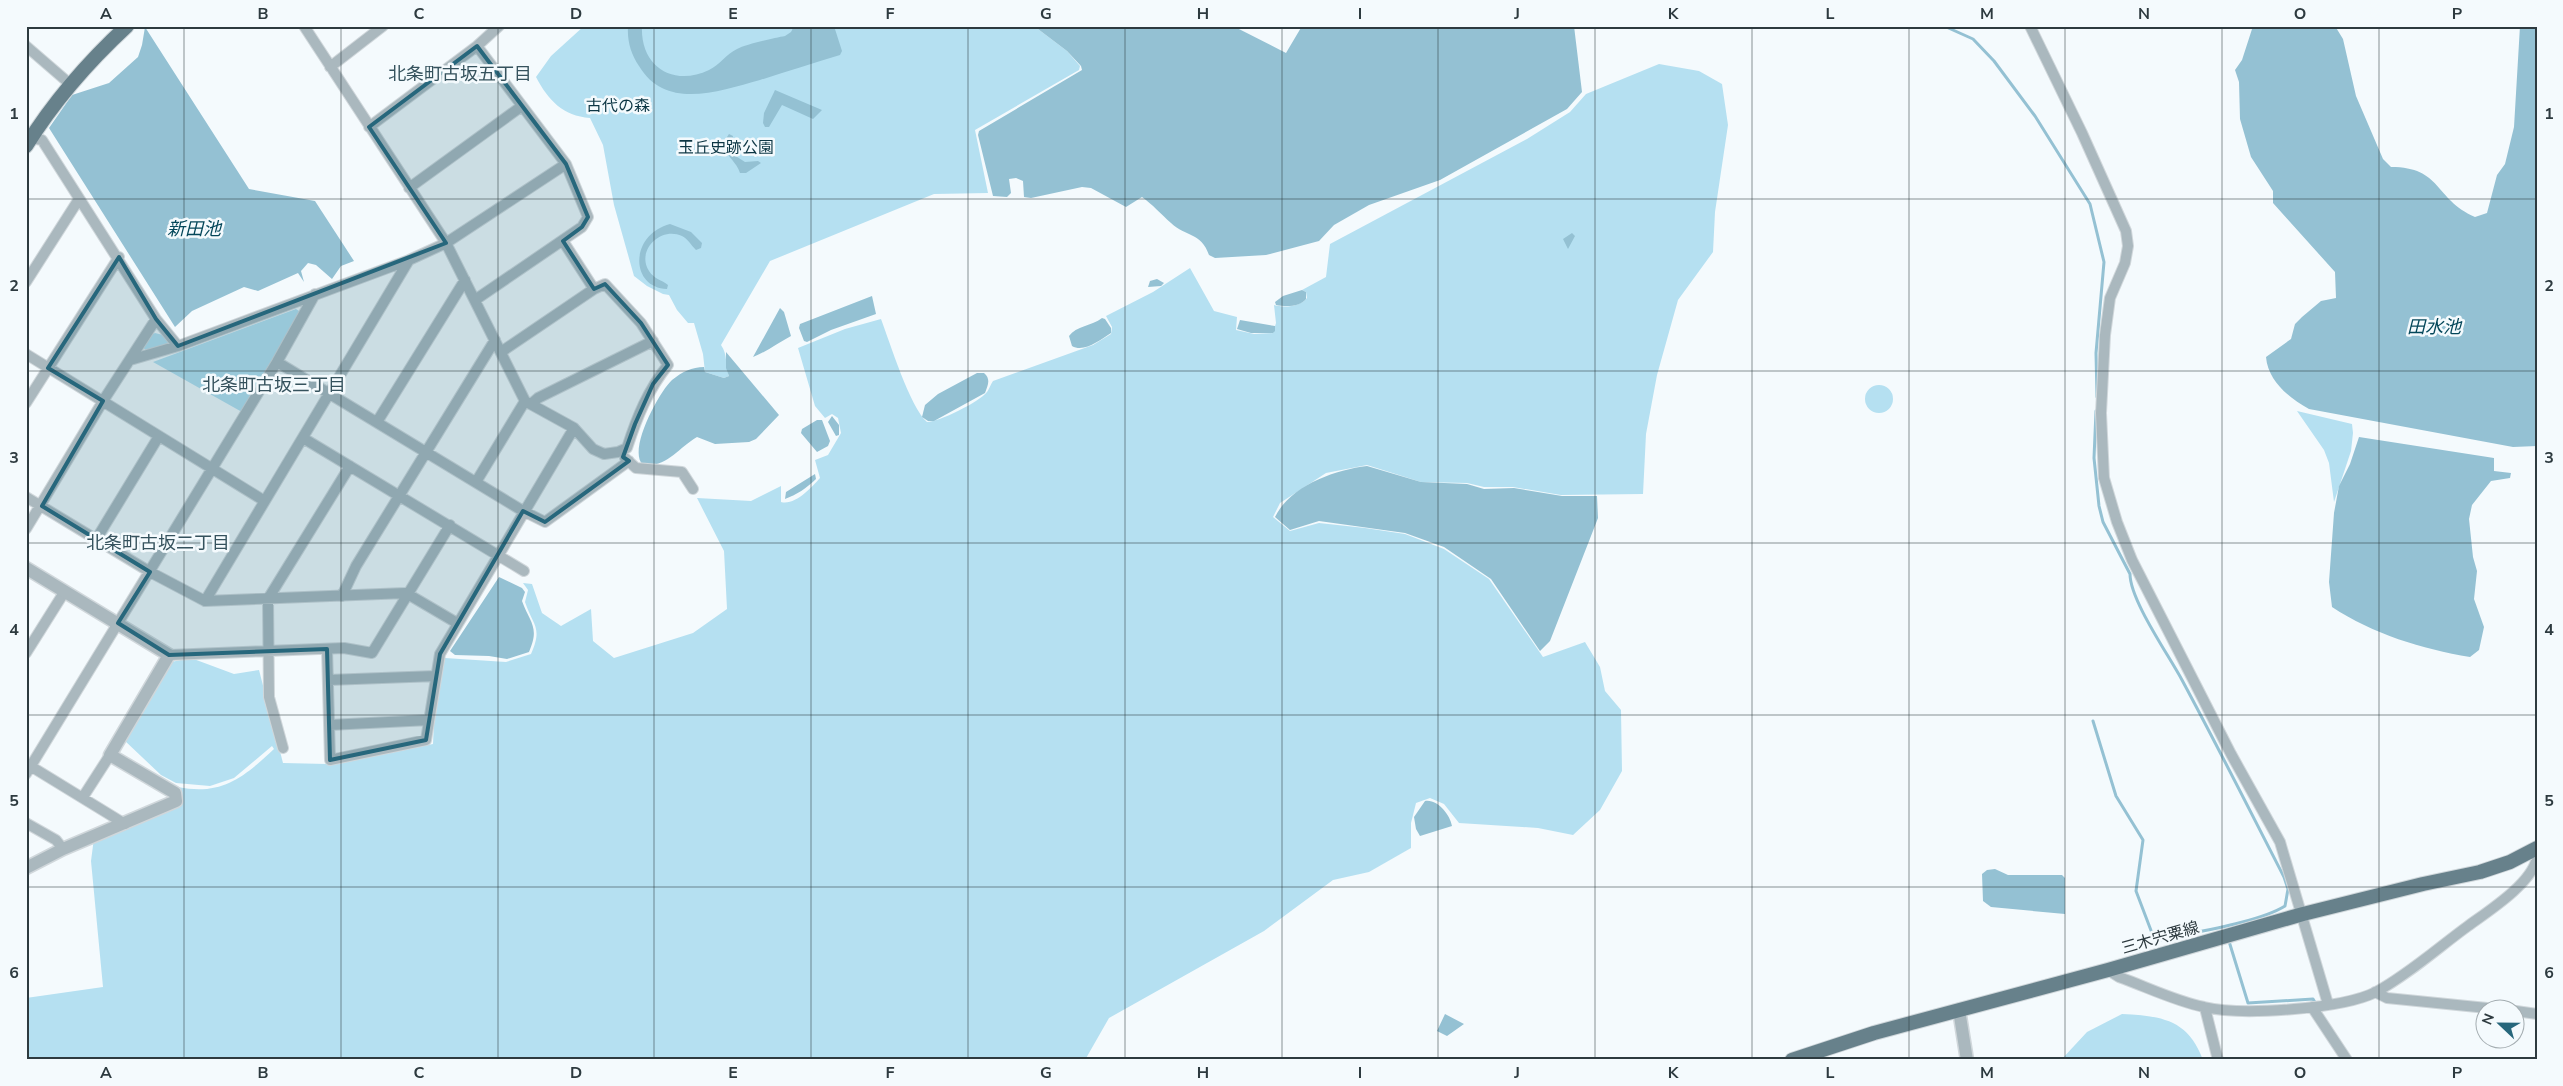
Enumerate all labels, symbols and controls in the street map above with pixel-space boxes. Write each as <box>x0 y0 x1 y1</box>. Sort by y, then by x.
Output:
text: A <box>100 3 112 25</box>
text: B <box>257 3 269 25</box>
text: C <box>414 3 425 25</box>
text: D <box>570 3 582 25</box>
text: E <box>728 3 738 25</box>
text: F <box>886 3 895 25</box>
text: G <box>1040 3 1052 25</box>
text: H <box>1197 3 1209 25</box>
text: I <box>1358 3 1362 25</box>
text: J <box>1513 3 1520 25</box>
text: K <box>1668 3 1680 25</box>
text: L <box>1826 3 1835 25</box>
text: M <box>1980 3 1994 25</box>
text: N <box>2138 3 2150 25</box>
text: O <box>2294 3 2306 25</box>
text: P <box>2452 3 2462 25</box>
district label: 北条町古坂五丁目 <box>388 62 532 86</box>
park label: 古代の森 <box>586 95 650 117</box>
text: 1 <box>9 103 19 125</box>
text: 1 <box>2544 103 2554 125</box>
park label: 玉丘史跡公園 <box>678 137 774 159</box>
water label: 新田池 <box>167 217 223 241</box>
text: 2 <box>9 275 19 297</box>
text: 2 <box>2544 275 2554 297</box>
water label: 田水池 <box>2407 315 2463 339</box>
district label: 北条町古坂三丁目 <box>202 373 346 397</box>
text: 3 <box>9 447 19 469</box>
text: 3 <box>2544 447 2554 469</box>
district label: 北条町古坂二丁目 <box>86 531 230 555</box>
text: 4 <box>9 619 19 641</box>
text: 4 <box>2544 619 2554 641</box>
text: 5 <box>9 790 19 812</box>
text: 5 <box>2544 790 2554 812</box>
street label: 三木宍粟線 <box>2119 916 2202 960</box>
text: 6 <box>9 962 19 984</box>
text: 6 <box>2544 962 2554 984</box>
north arrow <box>2476 998 2526 1048</box>
text: N <box>2478 1011 2499 1028</box>
text: A <box>100 1062 112 1084</box>
text: B <box>257 1062 269 1084</box>
text: C <box>414 1062 425 1084</box>
text: D <box>570 1062 582 1084</box>
text: E <box>728 1062 738 1084</box>
text: F <box>886 1062 895 1084</box>
text: G <box>1040 1062 1052 1084</box>
text: H <box>1197 1062 1209 1084</box>
text: I <box>1358 1062 1362 1084</box>
text: J <box>1513 1062 1520 1084</box>
text: K <box>1668 1062 1680 1084</box>
text: L <box>1826 1062 1835 1084</box>
text: M <box>1980 1062 1994 1084</box>
text: N <box>2138 1062 2150 1084</box>
text: O <box>2294 1062 2306 1084</box>
text: P <box>2452 1062 2462 1084</box>

